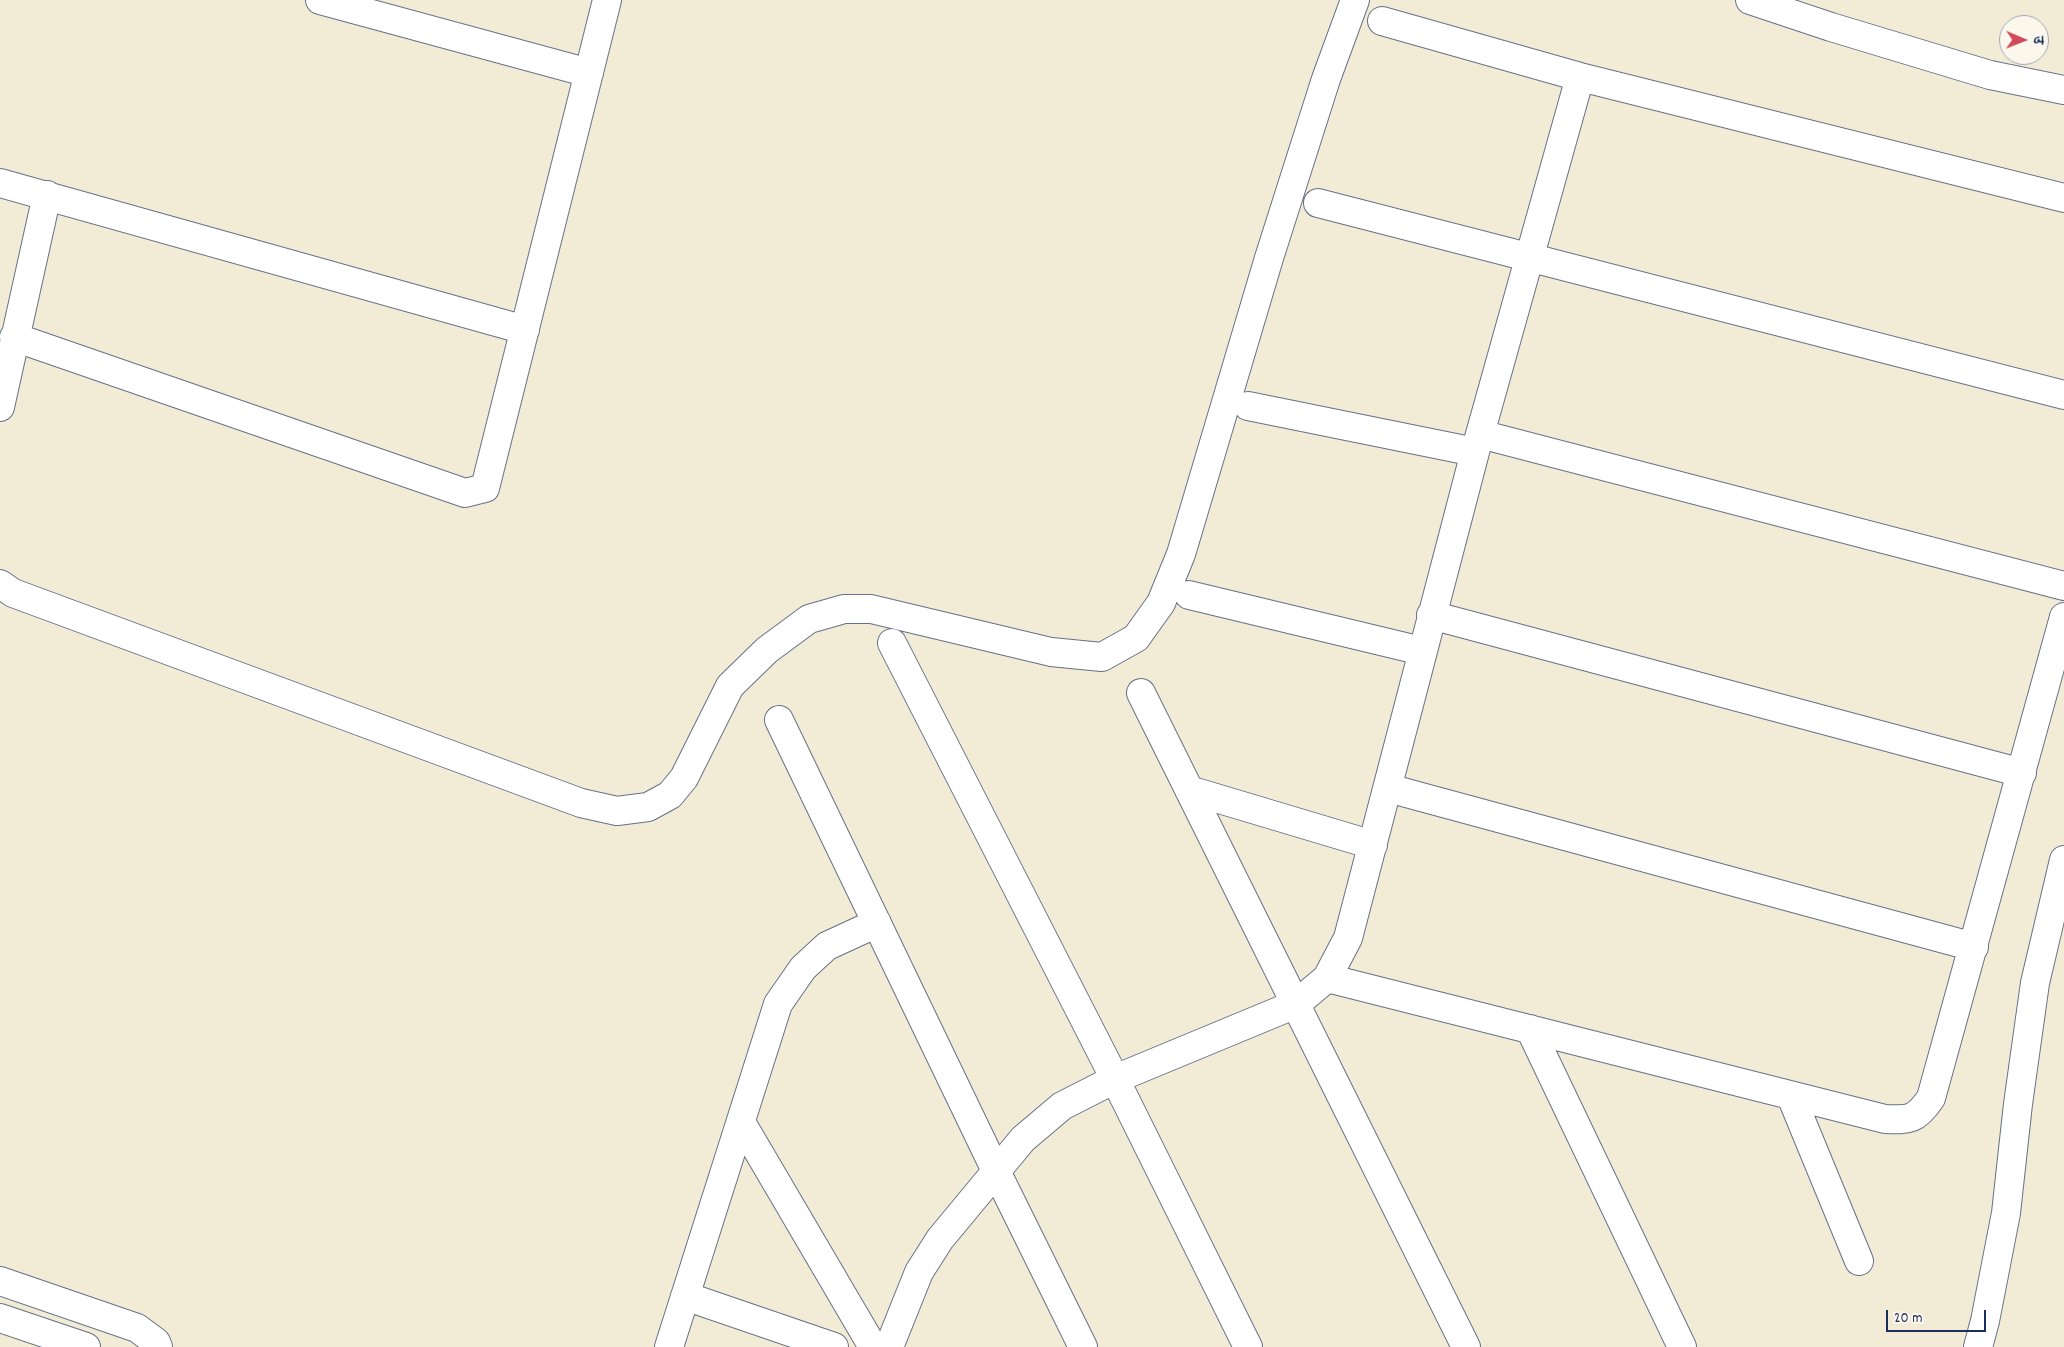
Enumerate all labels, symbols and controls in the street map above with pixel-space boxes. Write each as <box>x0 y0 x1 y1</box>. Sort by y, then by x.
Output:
north arrow <box>1999 15 2049 65</box>
text: उ <box>2028 36 2048 44</box>
scale bar <box>1889 1300 1989 1332</box>
text: 20 m <box>1894 1308 1922 1330</box>

